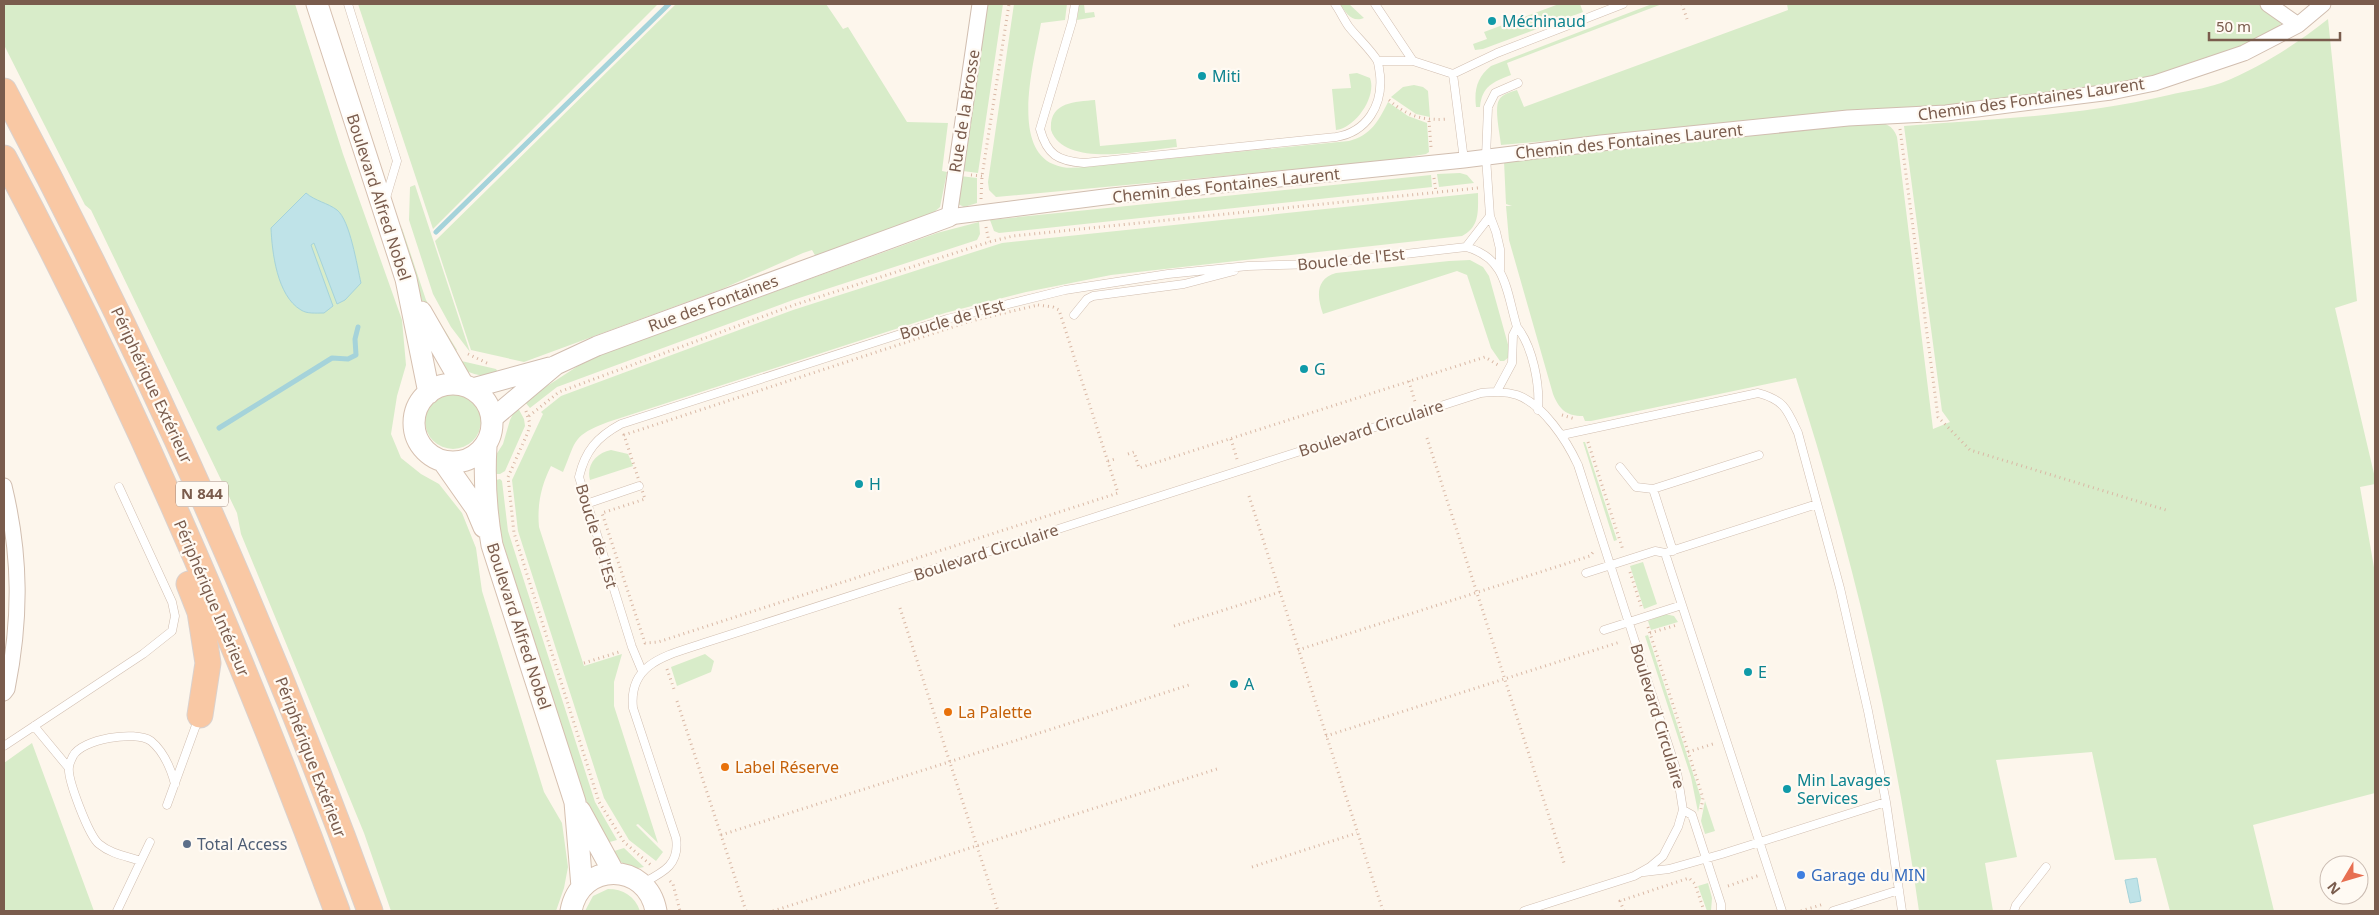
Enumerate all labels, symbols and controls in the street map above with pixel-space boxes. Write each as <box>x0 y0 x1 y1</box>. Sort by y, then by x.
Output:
place label: Méchinaud <box>1502 10 1586 32</box>
scale bar <box>2209 10 2340 42</box>
marker: Méchinaud <box>1486 15 1498 27</box>
text: 50 m <box>2216 16 2251 36</box>
street label: Rue de la Brosse <box>943 48 985 174</box>
place label: Miti <box>1212 65 1241 87</box>
marker: Miti <box>1196 70 1208 82</box>
street label: Chemin des Fontaines Laurent <box>1916 72 2146 126</box>
street label: Boulevard Alfred Nobel <box>342 111 416 283</box>
street label: Chemin des Fontaines Laurent <box>1514 118 1744 164</box>
street label: Chemin des Fontaines Laurent <box>1111 162 1341 208</box>
street label: Boucle de l'Est <box>1296 242 1406 276</box>
street label: Rue des Fontaines <box>645 269 781 337</box>
street label: Boucle de l'Est <box>897 293 1007 344</box>
street label: Périphérique Extérieur <box>106 303 198 467</box>
place label: G <box>1314 358 1326 380</box>
marker: G <box>1298 363 1310 375</box>
street label: Boulevard Circulaire <box>1296 394 1446 462</box>
place label: H <box>869 473 881 495</box>
marker: H <box>853 478 865 490</box>
street label: Boucle de l'Est <box>571 481 623 591</box>
road number: N 844 <box>176 482 228 506</box>
street label: Périphérique Intérieur <box>169 516 255 680</box>
street label: Boulevard Circulaire <box>911 518 1061 586</box>
street label: Boulevard Alfred Nobel <box>482 540 556 712</box>
street label: Boulevard Circulaire <box>1625 641 1691 791</box>
place label: E <box>1758 661 1767 683</box>
marker: E <box>1742 666 1754 678</box>
place label: A <box>1244 673 1255 695</box>
street label: Périphérique Extérieur <box>270 674 352 841</box>
marker: A <box>1228 678 1240 690</box>
place label: La Palette <box>958 701 1032 723</box>
marker: La Palette <box>942 706 954 718</box>
place label: Label Réserve <box>735 756 839 778</box>
marker: Label Réserve <box>719 761 731 773</box>
place label: Min Lavages Services <box>1797 769 1891 809</box>
marker: Min Lavages Services <box>1781 783 1793 795</box>
place label: Total Access <box>197 833 287 855</box>
marker: Total Access <box>181 838 193 850</box>
north arrow <box>2319 855 2369 905</box>
place label: Garage du MIN <box>1811 864 1926 886</box>
marker: Garage du MIN <box>1795 869 1807 881</box>
text: N <box>2322 878 2344 899</box>

